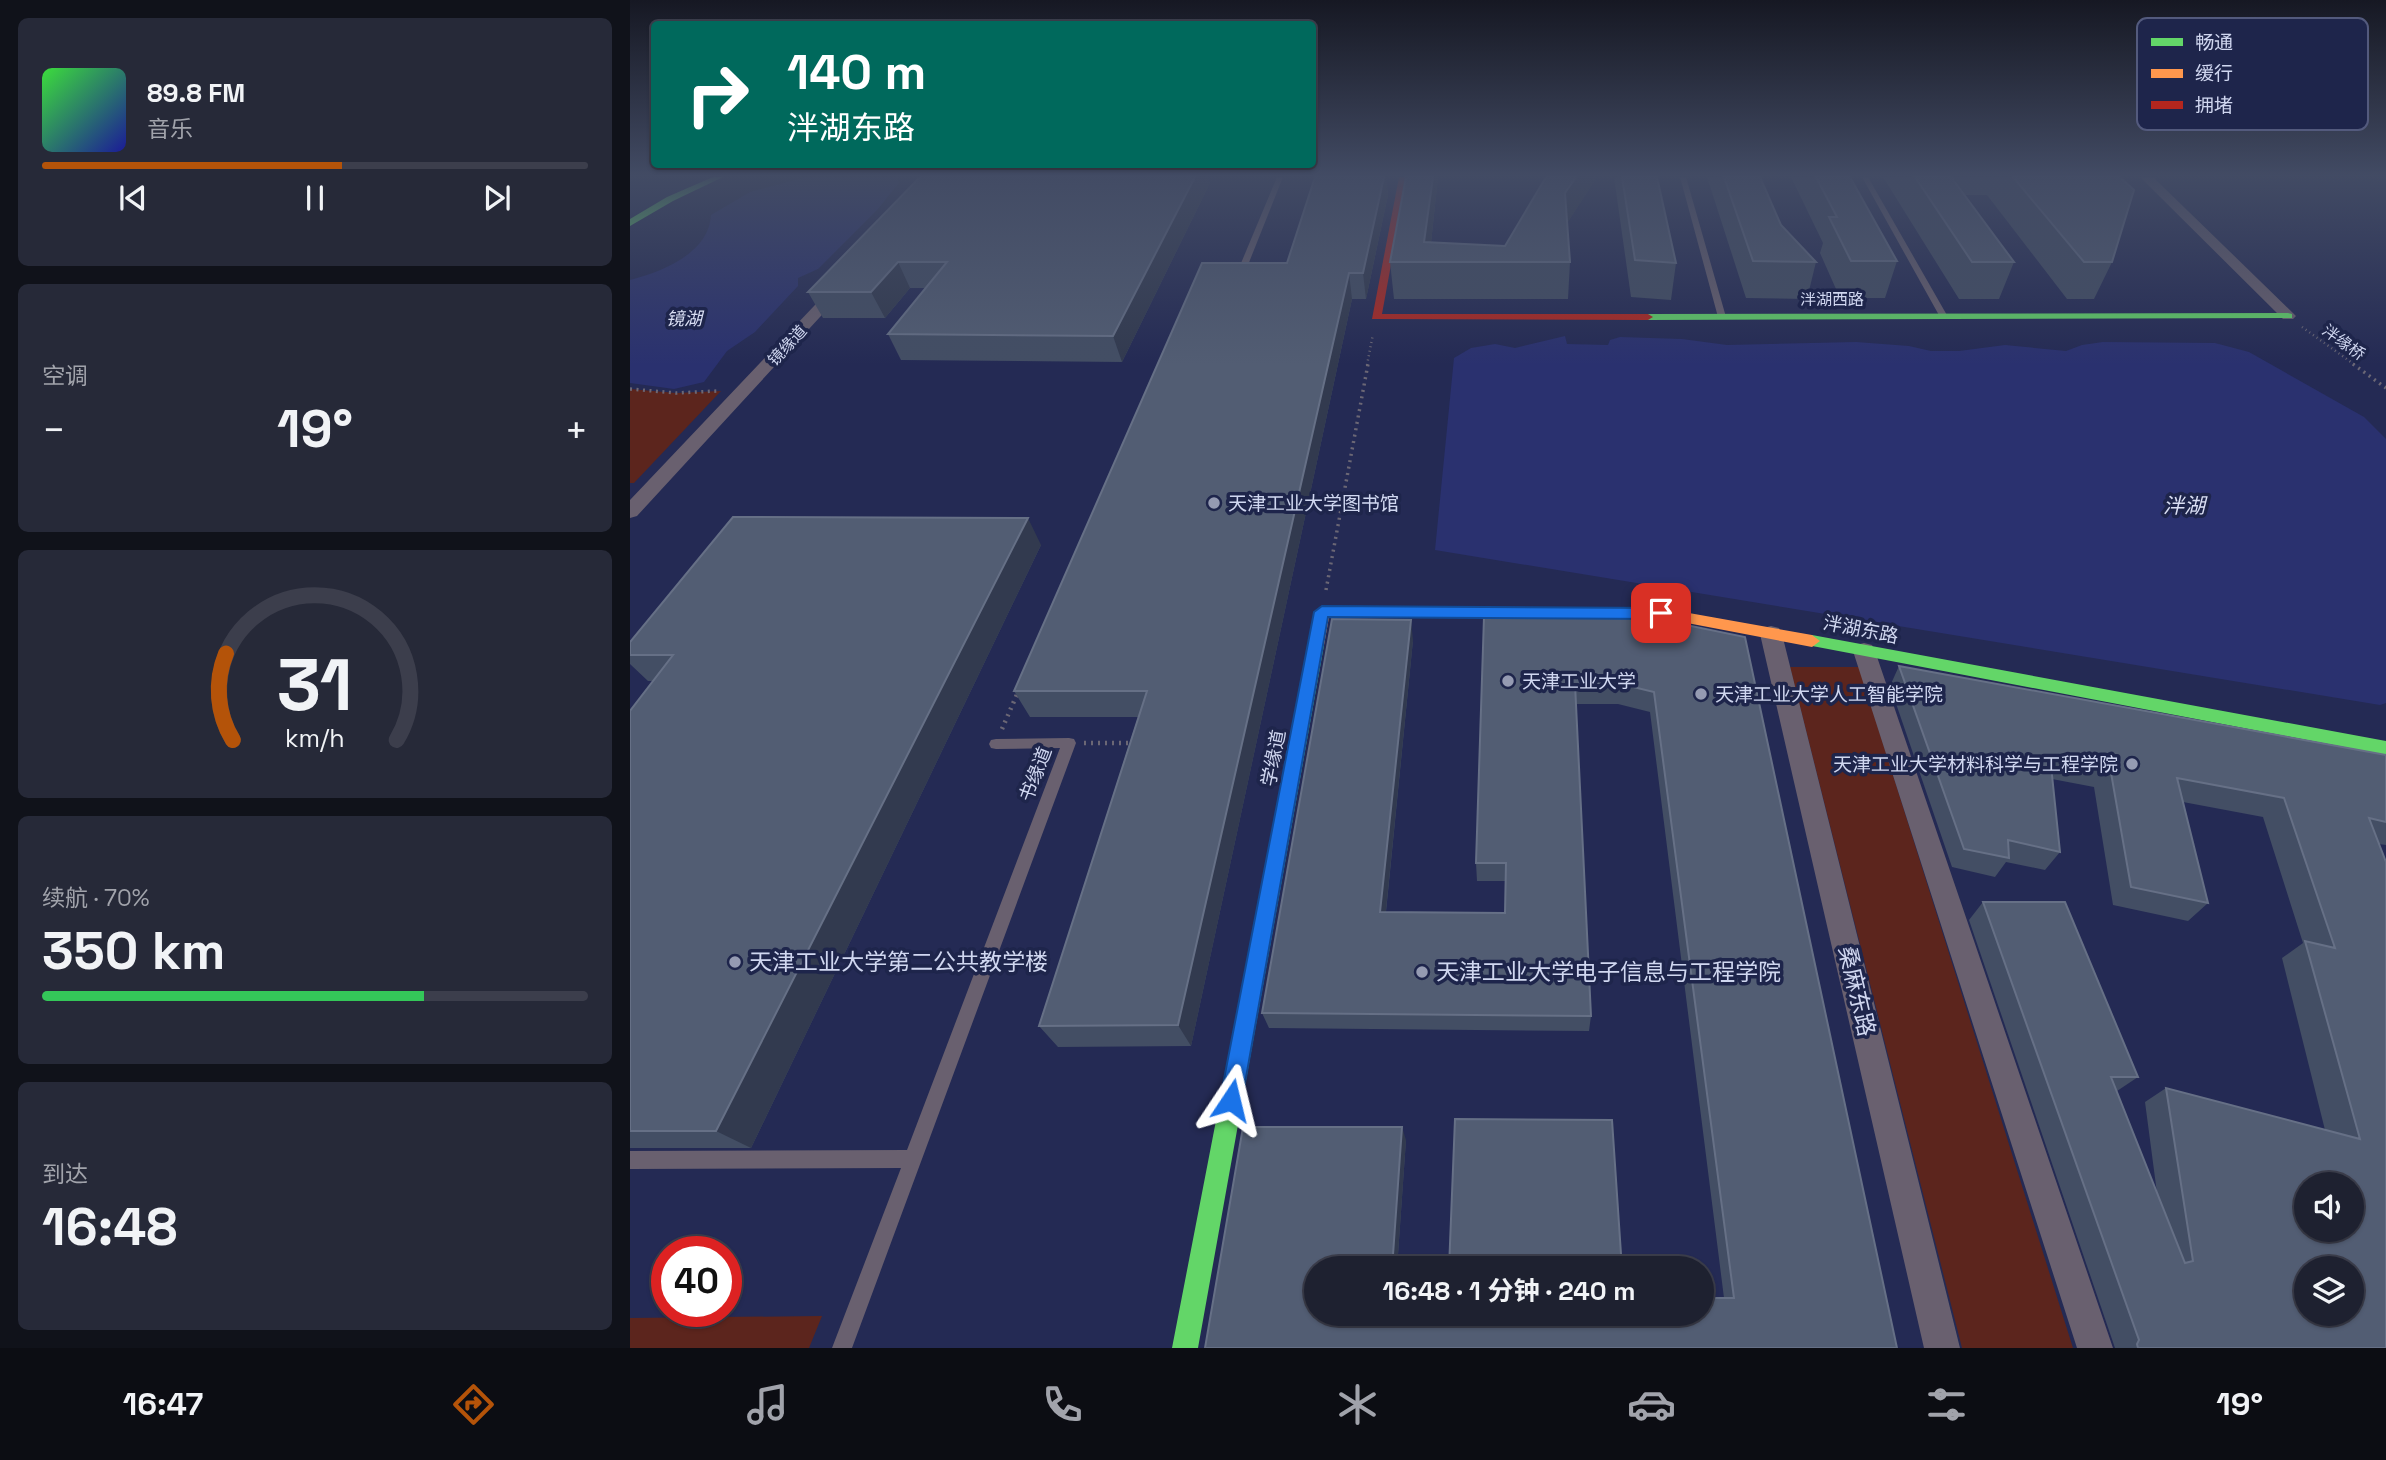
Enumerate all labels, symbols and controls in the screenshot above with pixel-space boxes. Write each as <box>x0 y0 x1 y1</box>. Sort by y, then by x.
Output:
legend <box>2137 18 2368 130</box>
text: 畅通 <box>2195 30 2233 55</box>
text: 140 m <box>787 41 926 103</box>
icon: right <box>672 49 763 140</box>
text: 缓行 <box>2195 61 2233 86</box>
text: 89.8 FM <box>147 76 245 110</box>
text: 拥堵 <box>2195 93 2233 118</box>
text: 泮湖东路 <box>787 108 915 148</box>
text: 音乐 <box>147 114 193 144</box>
icon: previous <box>114 179 152 217</box>
icon: pause <box>296 179 334 217</box>
icon: next <box>478 179 516 217</box>
street label: 泮湖西路 <box>1800 289 1864 310</box>
water label: 镜湖 <box>666 307 705 330</box>
street label: 泮缘桥 <box>2318 320 2369 365</box>
street label: 镜缘道 <box>763 321 811 370</box>
text: 空调 <box>42 361 88 391</box>
text: 19° <box>277 396 353 462</box>
text: − <box>42 406 66 454</box>
text: + <box>564 406 588 454</box>
place label: 天津工业大学图书馆 <box>1228 491 1399 516</box>
water label: 泮湖 <box>2163 492 2208 519</box>
marker: 天津工业大学图书馆 <box>1206 495 1222 511</box>
pin <box>1631 583 1691 643</box>
icon: arrive <box>1642 594 1680 632</box>
street label: 泮湖东路 <box>1821 610 1901 649</box>
text: 31 <box>277 638 353 731</box>
place label: 天津工业大学 <box>1522 669 1636 694</box>
marker: 天津工业大学 <box>1500 673 1516 689</box>
place label: 天津工业大学人工智能学院 <box>1715 682 1943 707</box>
marker: 天津工业大学人工智能学院 <box>1693 686 1709 702</box>
text: km/h <box>285 722 345 754</box>
street label: 学缘道 <box>1256 728 1291 788</box>
street label: 书缘道 <box>1014 743 1057 805</box>
place label: 天津工业大学材料科学与工程学院 <box>1833 752 2118 777</box>
marker: 天津工业大学材料科学与工程学院 <box>2124 756 2140 772</box>
text: 续航 · 70% <box>42 883 149 913</box>
text: 350 km <box>42 918 225 984</box>
street label: 桑麻东路 <box>1832 943 1882 1039</box>
place label: 天津工业大学第二公共教学楼 <box>749 947 1048 977</box>
marker: 天津工业大学第二公共教学楼 <box>727 954 743 970</box>
place label: 天津工业大学电子信息与工程学院 <box>1436 957 1781 987</box>
marker: 天津工业大学电子信息与工程学院 <box>1414 964 1430 980</box>
position arrow <box>1194 1063 1268 1137</box>
text: 到达 <box>42 1159 88 1189</box>
map controls <box>2294 1172 2364 1326</box>
button: sound <box>2294 1172 2364 1242</box>
text: 16:48 <box>42 1194 177 1260</box>
speed limit sign: 40 <box>651 1236 742 1327</box>
button: layers <box>2294 1256 2364 1326</box>
text: 16:48 · 1 分钟 · 240 m <box>1382 1274 1636 1308</box>
icon: directions <box>449 1380 498 1429</box>
icon: music <box>743 1380 792 1429</box>
icon: phone <box>1038 1380 1087 1429</box>
icon: climate <box>1333 1380 1382 1429</box>
icon: car <box>1627 1380 1676 1429</box>
icon: filters <box>1922 1380 1971 1429</box>
text: 16:47 <box>123 1384 203 1424</box>
text: 19° <box>2216 1384 2263 1424</box>

